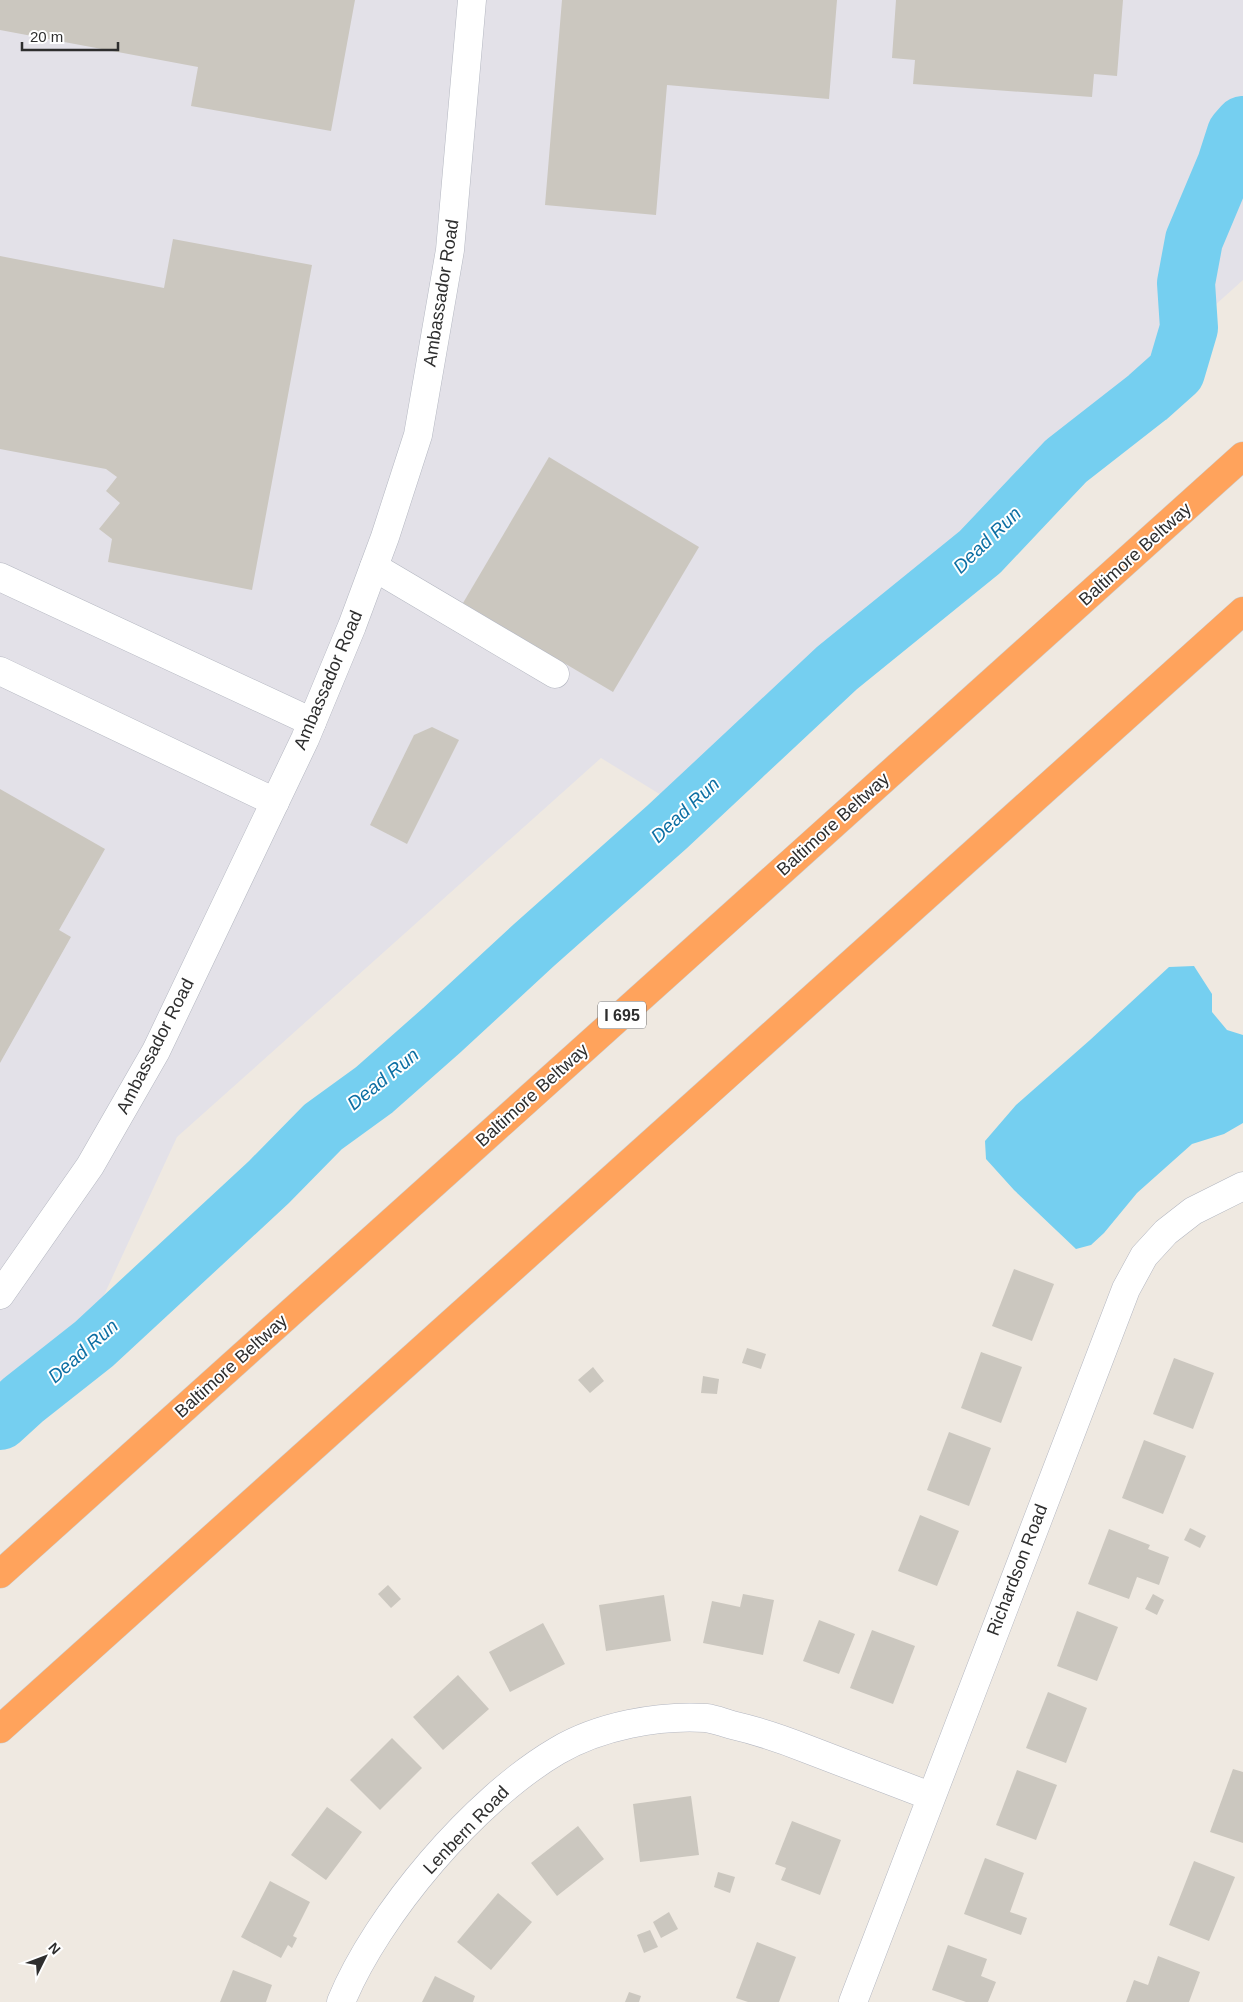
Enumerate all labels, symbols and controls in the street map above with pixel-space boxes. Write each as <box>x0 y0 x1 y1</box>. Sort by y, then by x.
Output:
scale bar <box>22 20 119 52</box>
text: 20 m <box>30 28 63 45</box>
street label: Ambassador Road <box>419 218 463 368</box>
street label: Baltimore Beltway <box>1075 498 1195 610</box>
water label: Dead Run <box>949 503 1025 577</box>
street label: Ambassador Road <box>290 607 366 753</box>
street label: Baltimore Beltway <box>773 768 893 880</box>
water label: Dead Run <box>647 773 723 847</box>
street label: Ambassador Road <box>112 975 198 1117</box>
road number: I 695 <box>598 1002 646 1028</box>
street label: Baltimore Beltway <box>472 1039 592 1151</box>
water label: Dead Run <box>343 1044 423 1114</box>
street label: Baltimore Beltway <box>171 1310 291 1422</box>
water label: Dead Run <box>44 1315 122 1387</box>
street label: Richardson Road <box>983 1501 1051 1639</box>
street label: Lenbern Road <box>419 1782 513 1878</box>
north arrow <box>20 1932 70 1982</box>
text: N <box>45 1939 64 1957</box>

